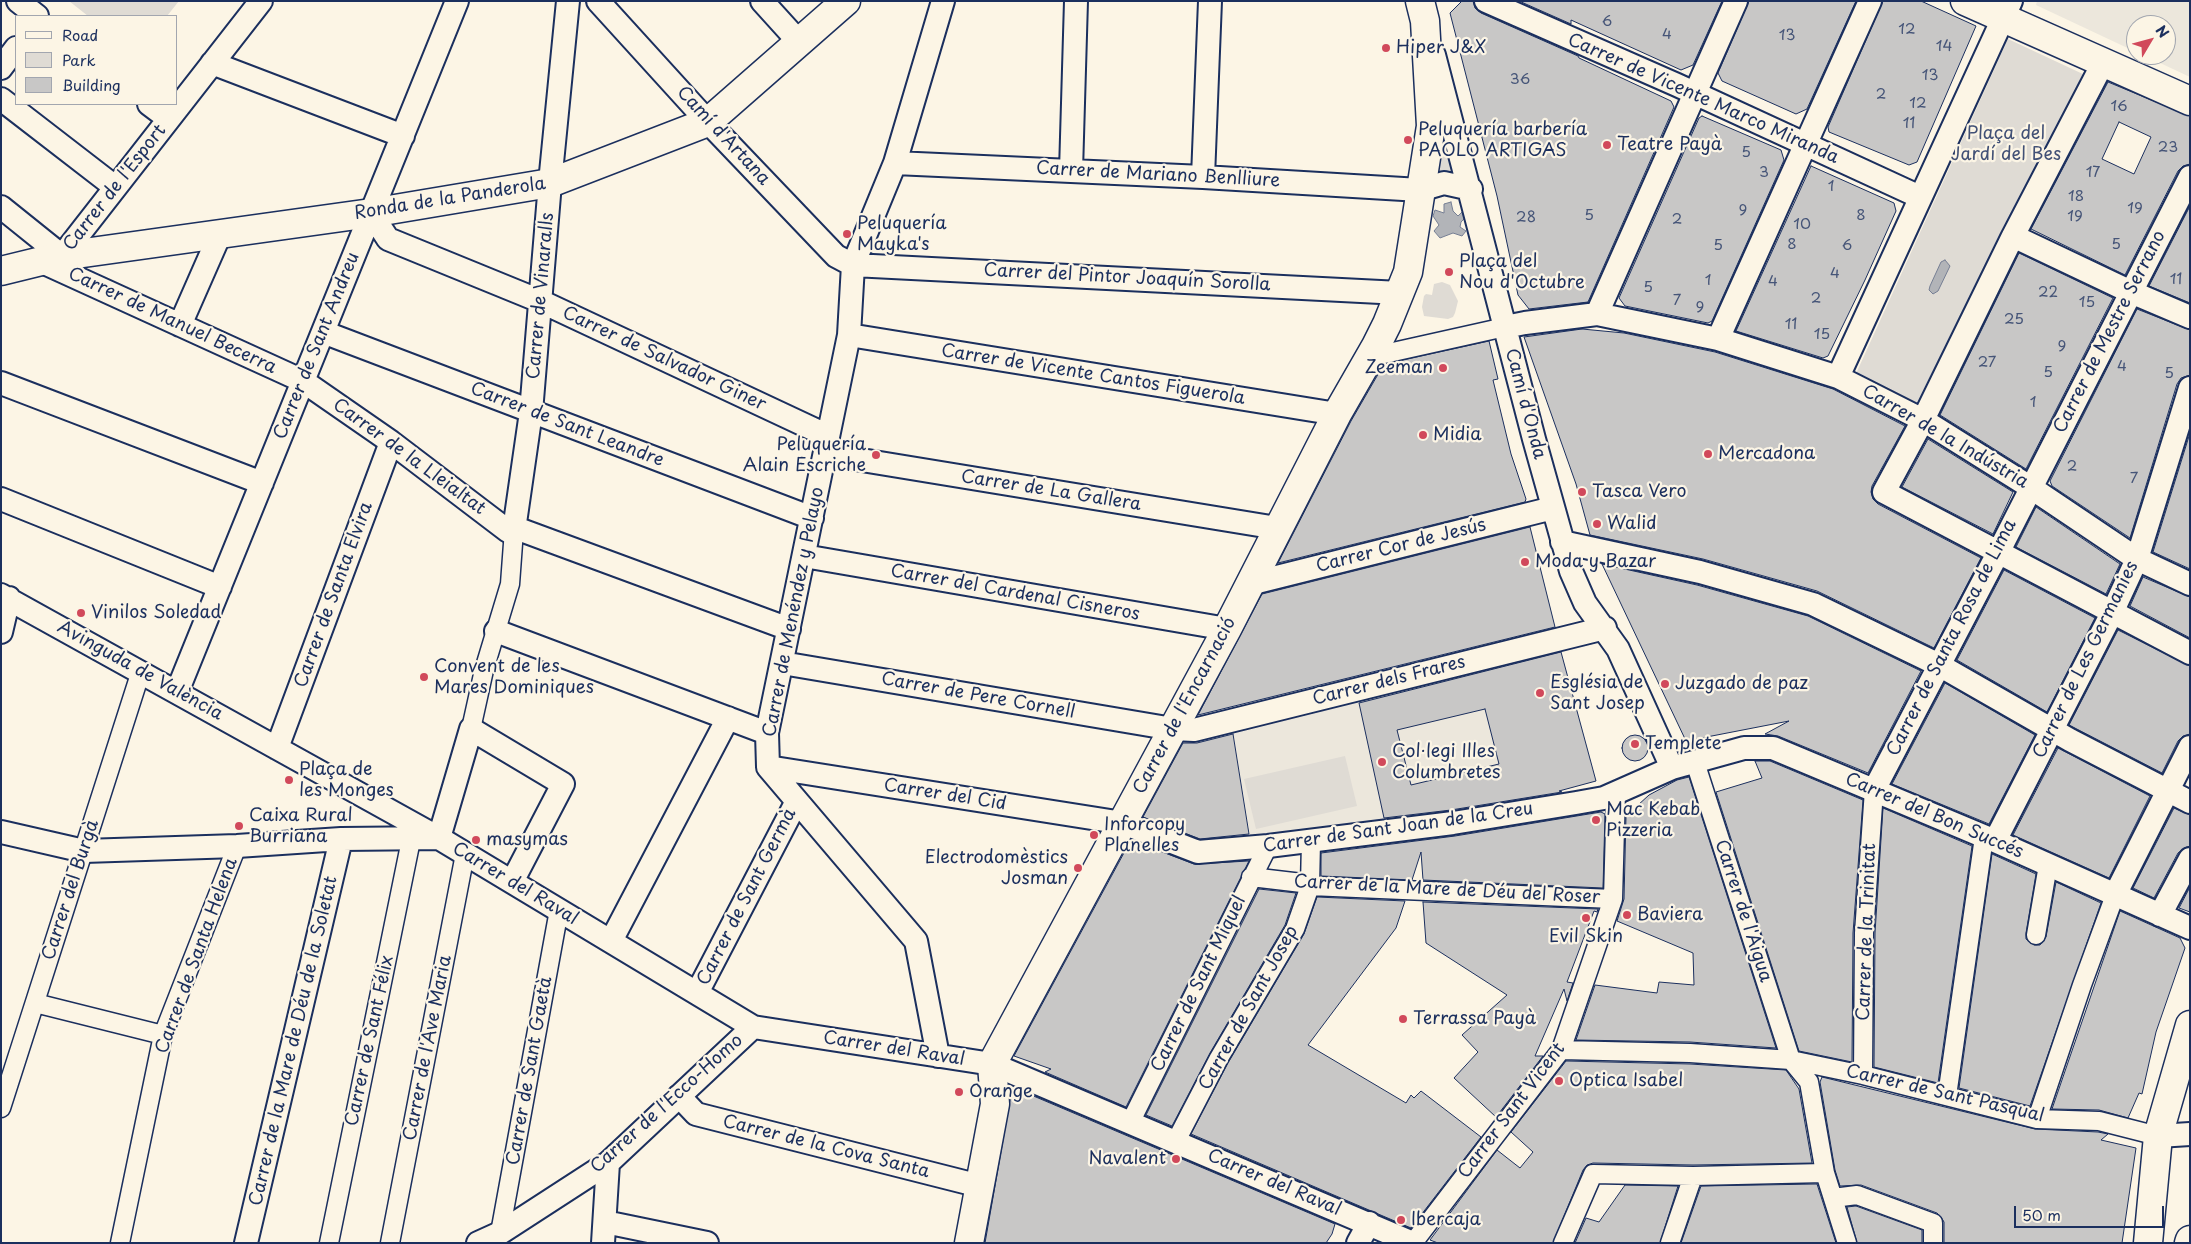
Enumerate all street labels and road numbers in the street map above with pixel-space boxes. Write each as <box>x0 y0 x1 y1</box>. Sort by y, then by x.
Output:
street label: Carrer de Vicente Marco Miranda <box>1564 29 1842 169</box>
street label: Camí d'Artana <box>672 82 774 190</box>
street label: Carrer de l'Esport <box>59 121 171 255</box>
street label: Carrer de Mariano Benlliure <box>1035 158 1281 192</box>
street label: Ronda de la Panderola <box>353 173 547 225</box>
street label: Carrer de Vinaralls <box>523 212 559 380</box>
street label: Carrer de Mestre Serrano <box>2049 227 2171 437</box>
street label: Carrer de Sant Andreu <box>270 249 364 443</box>
street label: Carrer del Pintor Joaquín Sorolla <box>983 260 1271 296</box>
street label: Carrer de Manuel Becerra <box>64 263 280 379</box>
street label: Carrer de Salvador Giner <box>559 302 769 416</box>
street label: Carrer de Vicente Cantos Figuerola <box>940 340 1246 410</box>
street label: Camí d'Onda <box>1500 346 1550 462</box>
street label: Carrer de Sant Leandre <box>467 378 667 472</box>
street label: Carrer de la Indústria <box>1858 381 2032 493</box>
street label: Carrer de la Lleialtat <box>328 394 490 520</box>
street label: Carrer de La Gallera <box>959 466 1143 516</box>
street label: Carrer de Menéndez y Pelayo <box>759 485 829 739</box>
street label: Carrer de Santa Elvira <box>290 499 378 691</box>
street label: Carrer Cor de Jesús <box>1314 514 1488 578</box>
street label: Carrer de Santa Rosa de Lima <box>1883 516 2021 760</box>
street label: Carrer de Les Germanies <box>2029 558 2143 762</box>
street label: Carrer del Cardenal Cisneros <box>889 560 1141 626</box>
street label: Carrer de l'Encarnació <box>1129 614 1241 798</box>
street label: Avinguda de València <box>53 616 227 726</box>
street label: Carrer dels Frares <box>1310 652 1468 710</box>
street label: Carrer de Pere Cornell <box>879 668 1077 724</box>
street label: Carrer del Bon Succés <box>1842 769 2026 863</box>
street label: Carrer del Cid <box>882 775 1008 815</box>
street label: Carrer de Sant Joan de la Creu <box>1262 798 1534 858</box>
street label: Carrer de Sant Germà <box>693 805 801 989</box>
street label: Carrer del Burgà <box>38 817 104 963</box>
street label: Carrer de l'Aigua <box>1710 837 1776 985</box>
street label: Carrer del Raval <box>448 838 582 930</box>
street label: Carrer de la Trinitat <box>1853 843 1881 1021</box>
street label: Carrer de Santa Helena <box>151 855 243 1057</box>
street label: Carrer de la Mare de Déu del Roser <box>1293 871 1601 909</box>
street label: Carrer de la Mare de Déu de la Soletat <box>245 874 343 1208</box>
street label: Carrer de Sant Miquel <box>1147 892 1251 1076</box>
street label: Carrer de Sant Josep <box>1195 922 1303 1094</box>
street label: Carrer de l'Ave Maria <box>399 953 457 1143</box>
street label: Carrer de Sant Félix <box>341 954 399 1128</box>
street label: Carrer de Sant Gaetà <box>503 975 557 1167</box>
street label: Carrer del Raval <box>822 1027 966 1071</box>
street label: Carrer de l'Ecco-Homo <box>586 1030 748 1178</box>
street label: Carrer Sant Vicent <box>1454 1039 1570 1183</box>
street label: Carrer de Sant Pasqual <box>1844 1061 2046 1127</box>
street label: Carrer de la Cova Santa <box>720 1111 932 1183</box>
street label: Carrer del Raval <box>1204 1145 1344 1221</box>

